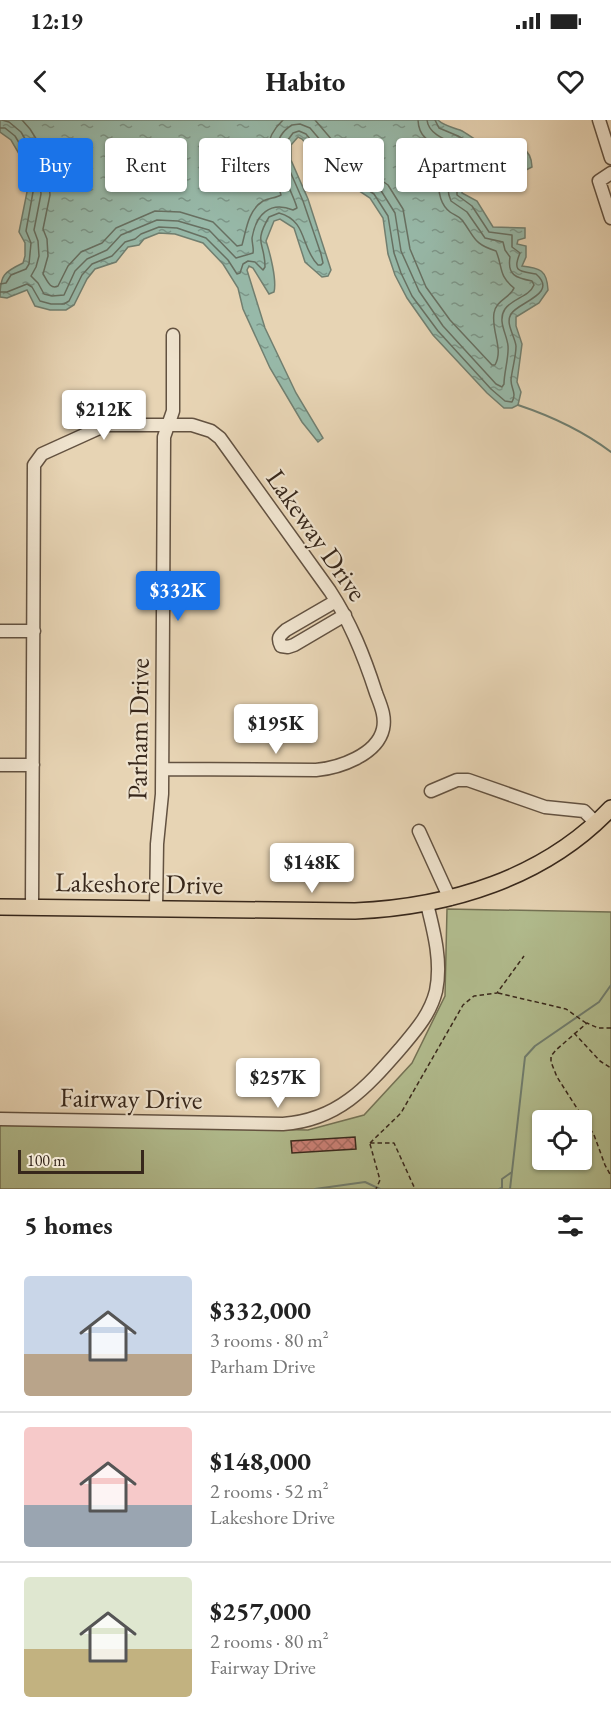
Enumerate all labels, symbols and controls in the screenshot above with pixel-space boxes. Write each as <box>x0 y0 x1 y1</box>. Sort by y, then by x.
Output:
text: 12:19 <box>30 7 83 36</box>
text: Habito <box>266 64 345 99</box>
icon: back <box>24 65 57 98</box>
icon: heart <box>554 65 587 98</box>
chip: Buy <box>18 138 93 192</box>
chip: Rent <box>105 138 187 192</box>
chip: Filters <box>199 138 291 192</box>
chip: New <box>303 138 384 192</box>
chip: Apartment <box>396 138 527 192</box>
pin: $212K <box>62 390 146 441</box>
text: $212K <box>76 396 132 422</box>
street label: Lakeway Drive <box>259 462 375 608</box>
pin: $332K <box>136 571 220 622</box>
text: $332K <box>150 577 206 603</box>
street label: Parham Drive <box>119 658 157 800</box>
pin: $195K <box>234 704 318 755</box>
text: $195K <box>248 710 304 736</box>
pin: $148K <box>270 843 354 894</box>
text: $148K <box>284 849 340 875</box>
street label: Lakeshore Drive <box>55 864 223 902</box>
pin: $257K <box>236 1058 320 1109</box>
text: $257K <box>250 1064 306 1090</box>
street label: Fairway Drive <box>59 1079 203 1117</box>
map controls <box>532 1110 592 1170</box>
button: locate <box>532 1110 592 1170</box>
scale bar <box>18 1147 144 1174</box>
text: 100 m <box>27 1150 66 1171</box>
text: 5 homes <box>24 1208 113 1242</box>
icon: filters <box>554 1209 587 1242</box>
text: $332,000 <box>210 1293 311 1327</box>
icon: home <box>72 1300 144 1372</box>
text: 3 rooms · 80 m² <box>210 1327 329 1353</box>
text: Parham Drive <box>210 1353 315 1379</box>
text: $148,000 <box>210 1444 311 1478</box>
icon: home <box>72 1451 144 1523</box>
text: 2 rooms · 52 m² <box>210 1478 329 1504</box>
text: Lakeshore Drive <box>210 1504 335 1530</box>
text: $257,000 <box>210 1594 311 1628</box>
icon: home <box>72 1601 144 1673</box>
text: 2 rooms · 80 m² <box>210 1628 329 1654</box>
text: Fairway Drive <box>210 1654 316 1680</box>

